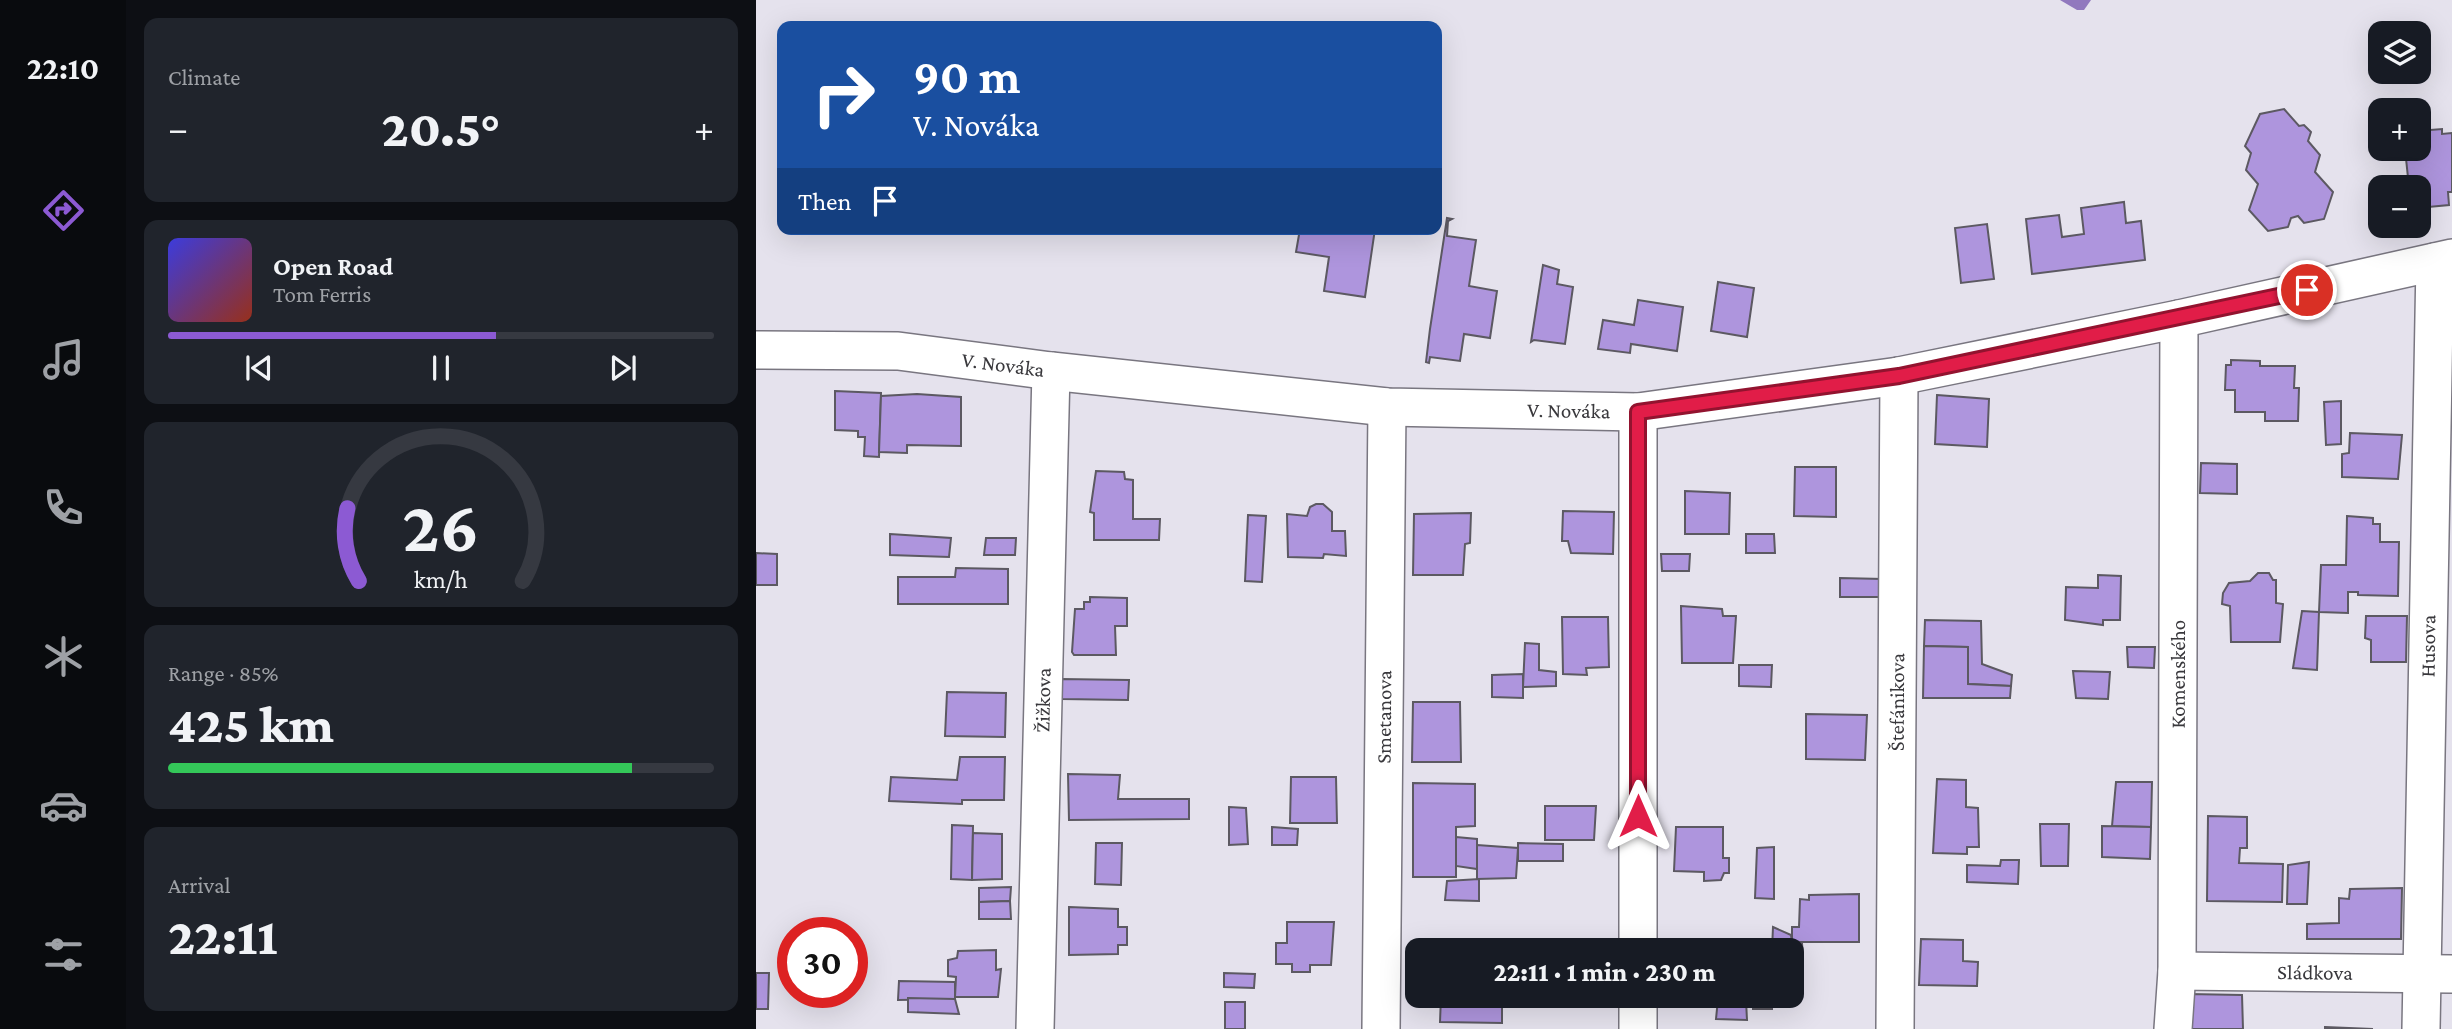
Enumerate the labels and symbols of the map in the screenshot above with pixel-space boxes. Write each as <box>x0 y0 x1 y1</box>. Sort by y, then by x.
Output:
pin <box>2277 260 2337 320</box>
street label: V. Nováka <box>960 347 1046 382</box>
street label: V. Nováka <box>1527 398 1611 423</box>
street label: Husova <box>2415 614 2441 678</box>
street label: Komenského <box>2166 620 2190 729</box>
street label: Štefánikova <box>1885 653 1909 751</box>
street label: Žižkova <box>1030 667 1056 733</box>
street label: Smetanova <box>1372 670 1396 764</box>
position arrow <box>1601 779 1675 853</box>
speed limit sign: 30 <box>777 917 868 1008</box>
street label: Sládkova <box>2277 960 2353 985</box>

